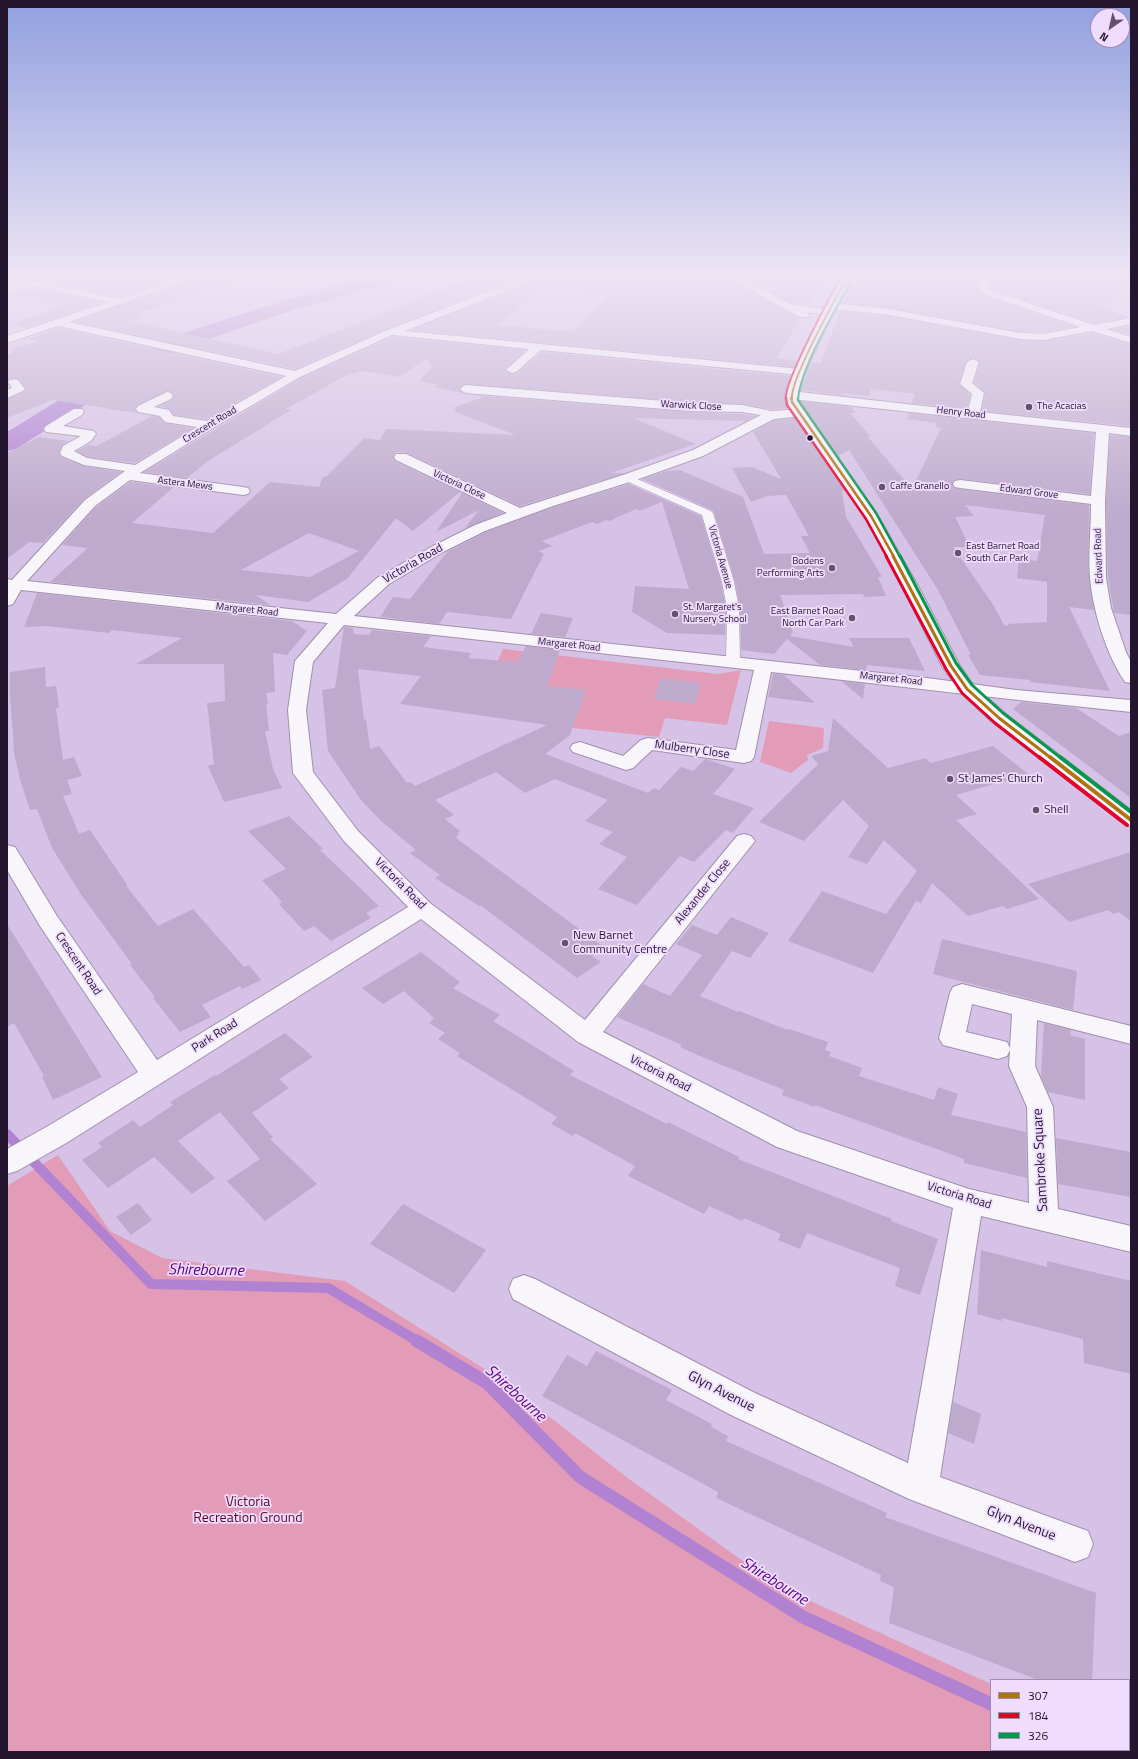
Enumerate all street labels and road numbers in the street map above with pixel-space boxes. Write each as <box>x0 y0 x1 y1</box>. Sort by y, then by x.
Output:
street label: Warwick Close <box>660 398 722 414</box>
street label: Crescent Road <box>181 404 239 446</box>
street label: Henry Road <box>936 404 986 422</box>
street label: Victoria Close <box>431 468 487 502</box>
street label: Astera Mews <box>157 475 213 493</box>
street label: Edward Grove <box>999 482 1059 502</box>
street label: Victoria Avenue <box>705 524 735 590</box>
street label: Edward Road <box>1092 528 1106 584</box>
street label: Victoria Road <box>380 541 446 587</box>
street label: Margaret Road <box>215 601 279 619</box>
street label: Margaret Road <box>537 636 601 654</box>
street label: Margaret Road <box>859 670 923 688</box>
street label: Mulberry Close <box>654 738 730 762</box>
street label: Victoria Road <box>371 855 429 913</box>
street label: Alexander Close <box>672 856 734 928</box>
street label: Crescent Road <box>52 930 104 998</box>
street label: Park Road <box>189 1016 241 1056</box>
street label: Victoria Road <box>627 1052 693 1096</box>
street label: Sambroke Square <box>1030 1108 1052 1212</box>
street label: Victoria Road <box>925 1179 993 1213</box>
street label: Glyn Avenue <box>685 1368 757 1416</box>
street label: Glyn Avenue <box>984 1503 1058 1545</box>

